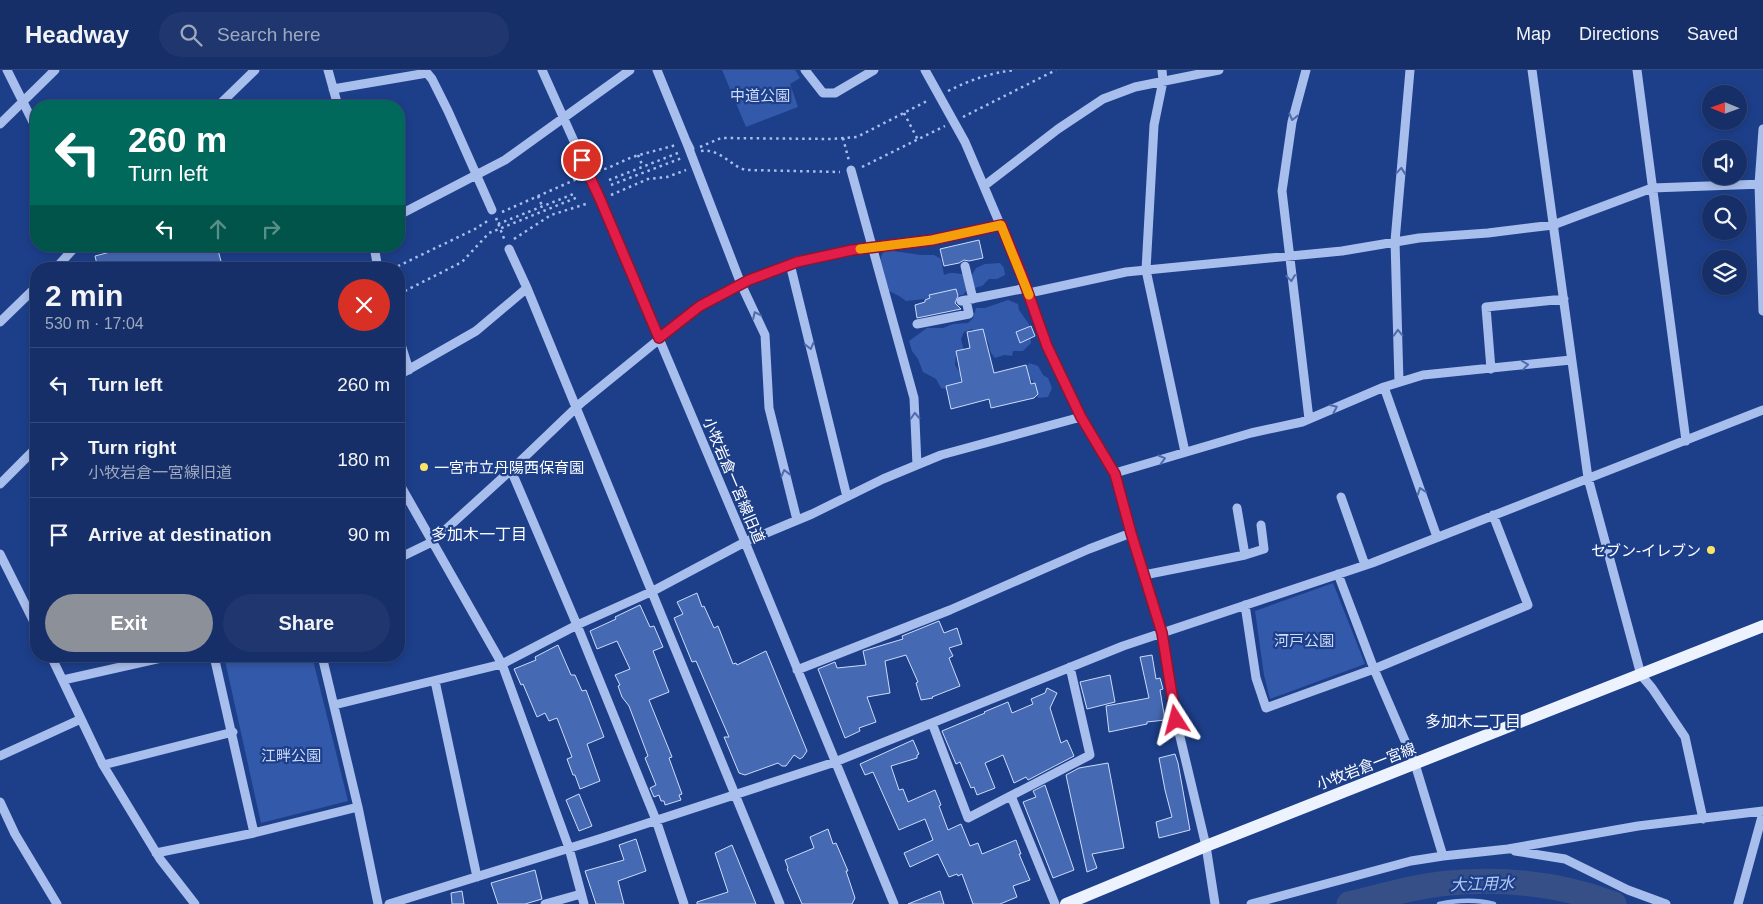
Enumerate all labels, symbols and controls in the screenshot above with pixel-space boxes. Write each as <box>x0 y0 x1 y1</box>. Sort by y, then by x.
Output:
search box <box>159 12 509 57</box>
text: Headway <box>25 21 129 48</box>
icon: search <box>177 21 205 49</box>
text: Search here <box>217 24 321 45</box>
text: Map <box>1516 24 1551 44</box>
text: Directions <box>1579 24 1659 44</box>
text: Saved <box>1687 24 1738 44</box>
north arrow <box>1702 85 1748 130</box>
map controls <box>1702 85 1747 295</box>
park label: 中道公園 <box>730 87 790 104</box>
one-way arrow <box>1288 113 1299 122</box>
icon: left <box>45 120 110 185</box>
text: 260 m <box>128 120 227 159</box>
pin <box>561 139 603 181</box>
button: sound <box>1702 140 1747 185</box>
icon: arrive <box>568 146 596 174</box>
text: Turn left <box>128 161 208 186</box>
one-way arrow <box>1395 166 1406 174</box>
button: search <box>1702 195 1747 240</box>
icon: left <box>151 215 179 243</box>
icon: ahead <box>204 215 232 243</box>
icon: right <box>257 215 285 243</box>
button: layers <box>1702 250 1747 295</box>
one-way arrow <box>1286 274 1296 282</box>
text: 2 min <box>45 279 123 312</box>
button: close <box>338 279 390 331</box>
one-way arrow <box>751 311 762 320</box>
text: 530 m · 17:04 <box>45 315 144 332</box>
one-way arrow <box>1393 329 1403 336</box>
one-way arrow <box>804 341 815 350</box>
one-way arrow <box>1521 360 1529 371</box>
icon: left <box>45 371 73 399</box>
text: Turn left <box>88 374 163 395</box>
text: 260 m <box>337 374 390 395</box>
one-way arrow <box>1329 404 1338 415</box>
one-way arrow <box>909 412 920 420</box>
street label: 小牧岩倉一宮線旧道 <box>700 415 768 545</box>
text: Turn right <box>88 437 176 458</box>
icon: right <box>45 446 73 474</box>
text: 180 m <box>337 449 390 470</box>
one-way arrow <box>1157 455 1165 465</box>
place label: 一宮市立丹陽西保育園 <box>434 459 584 476</box>
marker: 一宮市立丹陽西保育園 <box>418 461 430 473</box>
text: 小牧岩倉一宮線旧道 <box>88 464 232 481</box>
one-way arrow <box>780 468 791 477</box>
one-way arrow <box>1417 487 1427 496</box>
icon: arrive <box>45 521 73 549</box>
text: Arrive at destination <box>88 524 272 545</box>
text: 90 m <box>348 524 390 545</box>
district label: 多加木一丁目 <box>431 526 527 543</box>
place label: セブン-イレブン <box>1591 542 1701 559</box>
marker: セブン-イレブン <box>1705 544 1717 556</box>
button: Exit <box>45 594 213 652</box>
button: Share <box>223 594 390 652</box>
park label: 河戸公園 <box>1274 632 1334 649</box>
position arrow <box>1149 693 1201 745</box>
district label: 多加木二丁目 <box>1425 713 1521 730</box>
street label: 小牧岩倉一宮線 <box>1314 739 1418 793</box>
park label: 江畔公園 <box>261 747 321 764</box>
water label: 大江用水 <box>1450 874 1516 894</box>

